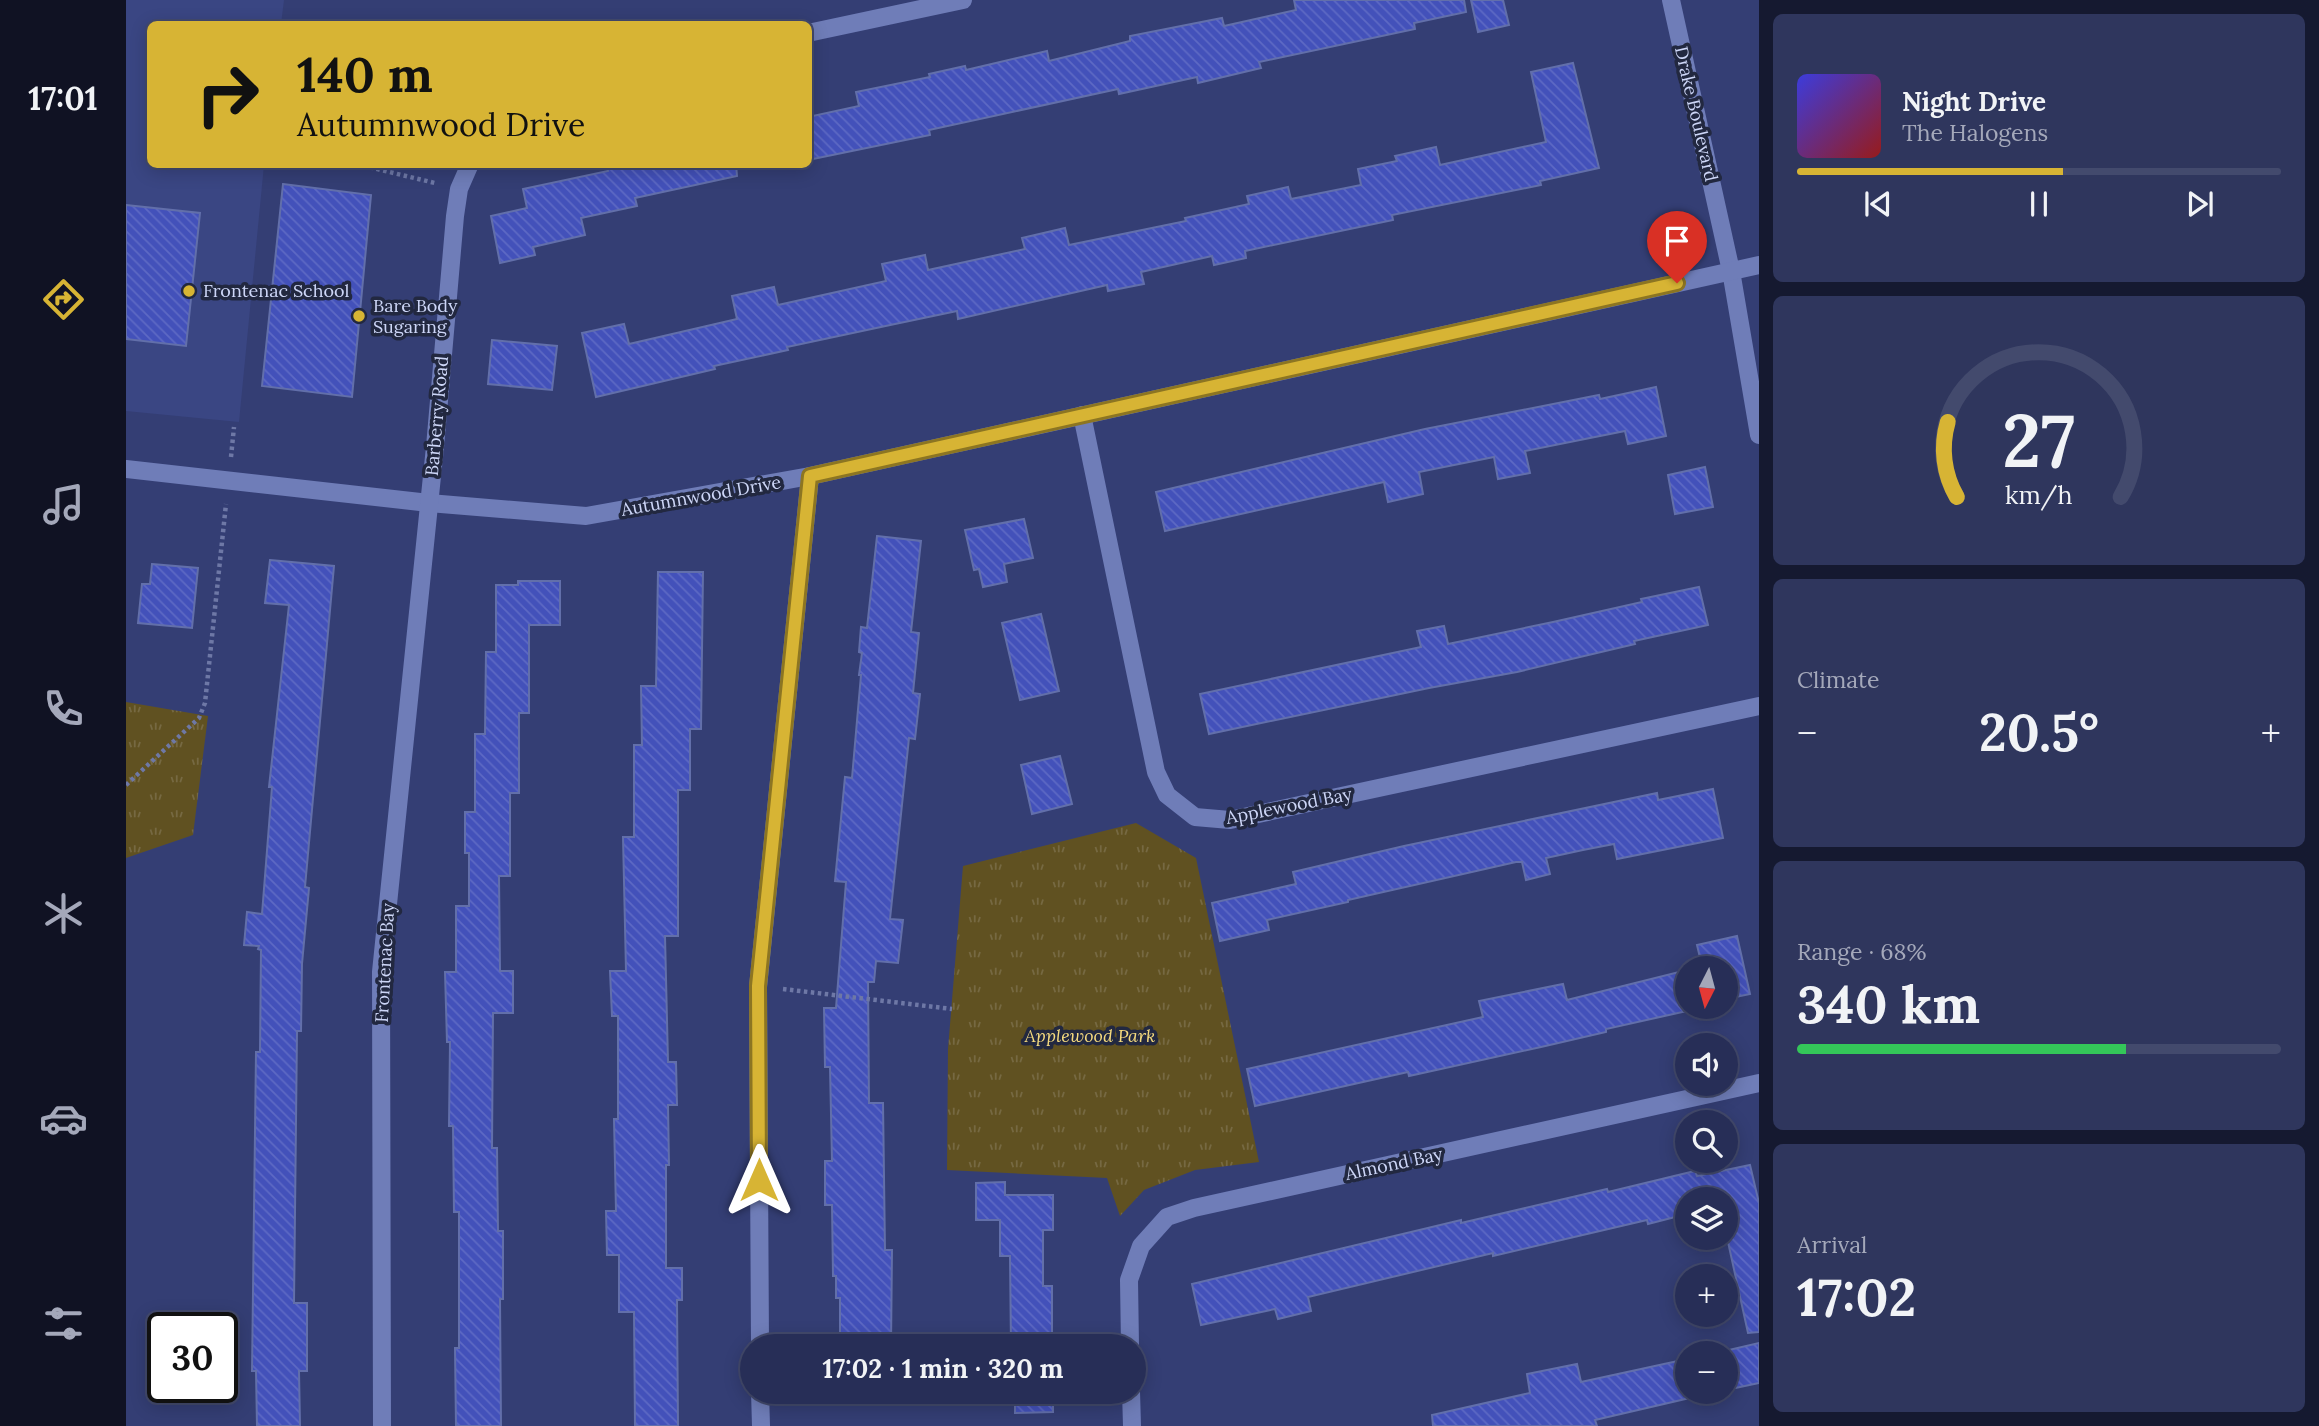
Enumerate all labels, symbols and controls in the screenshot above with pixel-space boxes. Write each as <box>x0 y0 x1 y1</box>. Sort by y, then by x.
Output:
text: 140 m <box>297 43 433 105</box>
street label: Drake Boulevard <box>1670 44 1723 184</box>
icon: right <box>182 49 273 140</box>
text: 17:01 <box>28 78 98 119</box>
text: Night Drive <box>1902 85 2046 118</box>
text: Autumnwood Drive <box>297 104 585 145</box>
text: The Halogens <box>1902 118 2048 147</box>
icon: previous <box>1859 185 1897 223</box>
icon: pause <box>2020 185 2058 223</box>
icon: next <box>2181 185 2219 223</box>
pin <box>1647 211 1707 283</box>
icon: arrive <box>1658 222 1696 260</box>
icon: directions <box>39 275 88 324</box>
place label: Frontenac School <box>203 279 350 302</box>
marker: Frontenac School <box>181 283 197 299</box>
place label: Bare Body Sugaring <box>373 294 458 338</box>
marker: Bare Body Sugaring <box>351 308 367 324</box>
street label: Barberry Road <box>420 355 453 477</box>
text: 27 <box>2003 394 2075 487</box>
street label: Autumnwood Drive <box>618 470 783 521</box>
text: km/h <box>2005 478 2073 510</box>
icon: music <box>39 480 88 529</box>
text: Climate <box>1797 665 1879 694</box>
icon: phone <box>39 684 88 733</box>
text: 20.5° <box>1979 699 2099 765</box>
text: − <box>1797 709 1817 757</box>
text: + <box>2261 709 2281 757</box>
street label: Applewood Bay <box>1223 782 1354 829</box>
icon: climate <box>39 889 88 938</box>
street label: Frontenac Bay <box>370 902 399 1023</box>
text: Range · 68% <box>1797 937 1926 966</box>
north arrow <box>1675 956 1738 1018</box>
map controls <box>1675 956 1738 1404</box>
text: 340 km <box>1797 971 1980 1037</box>
park label: Applewood Park <box>1024 1024 1155 1047</box>
button: sound <box>1675 1033 1738 1096</box>
icon: car <box>39 1094 88 1143</box>
button: search <box>1675 1110 1738 1173</box>
street label: Almond Bay <box>1342 1142 1445 1185</box>
position arrow <box>722 1143 796 1217</box>
button: layers <box>1675 1187 1738 1250</box>
text: Arrival <box>1797 1230 1867 1259</box>
button: + <box>1675 1264 1738 1327</box>
text: 17:02 <box>1797 1264 1916 1330</box>
icon: filters <box>39 1299 88 1348</box>
speed limit sign: 30 <box>147 1312 238 1403</box>
button: − <box>1675 1341 1738 1404</box>
text: 17:02 · 1 min · 320 m <box>823 1352 1063 1385</box>

